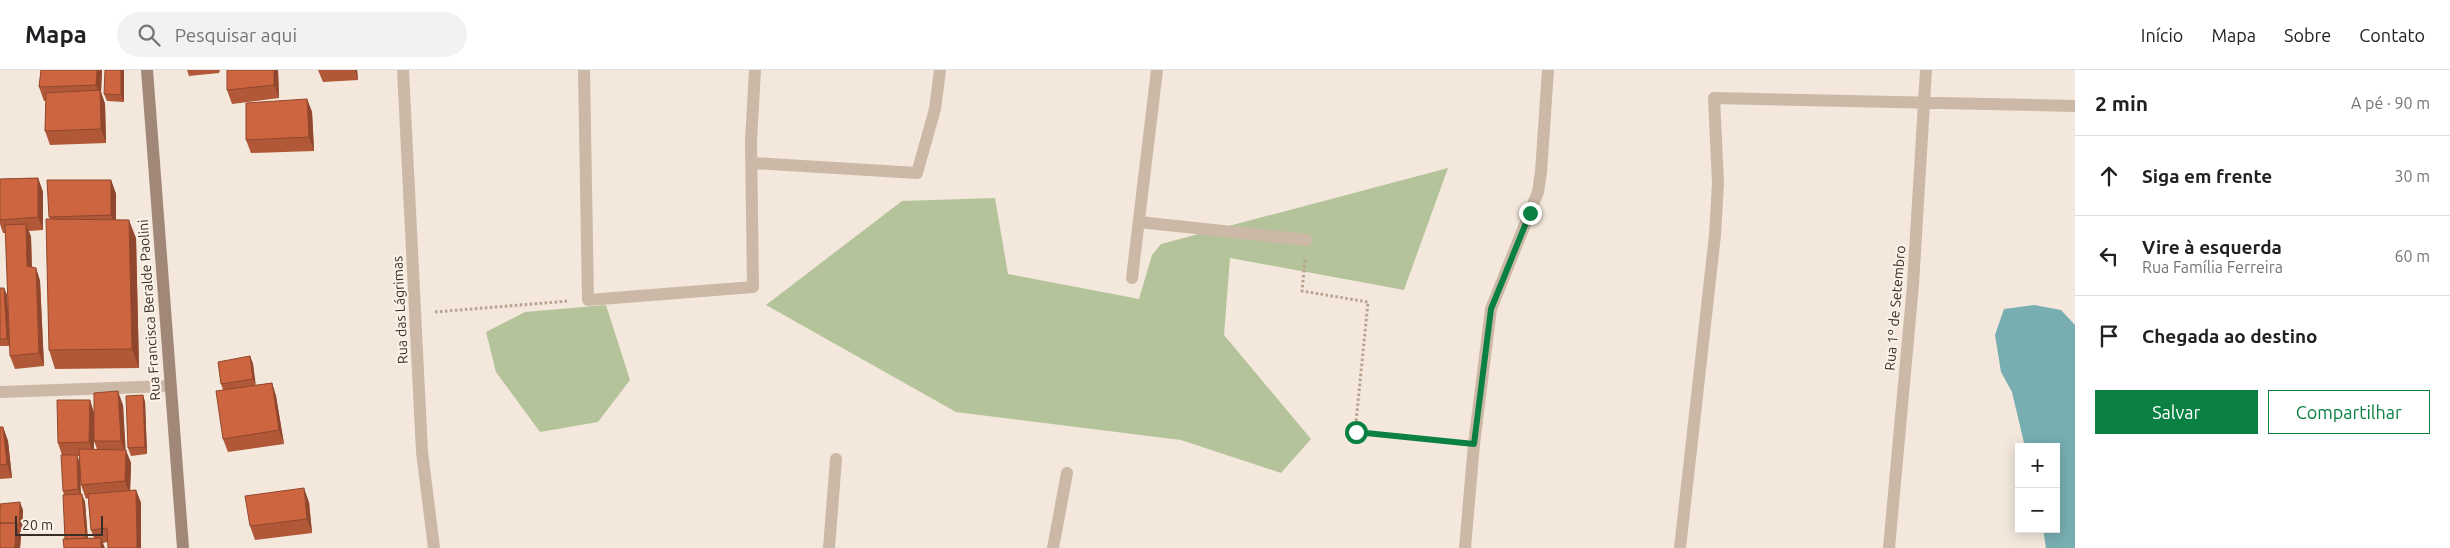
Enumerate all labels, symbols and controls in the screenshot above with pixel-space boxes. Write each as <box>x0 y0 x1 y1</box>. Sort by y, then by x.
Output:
search box <box>117 12 467 57</box>
text: Mapa <box>25 21 87 48</box>
icon: search <box>135 21 163 49</box>
text: Pesquisar aqui <box>175 24 297 46</box>
text: Início <box>2141 25 2183 45</box>
text: Mapa <box>2211 25 2256 45</box>
text: Sobre <box>2284 25 2331 45</box>
text: Contato <box>2359 25 2425 45</box>
text: 2 min <box>2095 91 2148 115</box>
text: A pé · 90 m <box>2351 94 2430 112</box>
icon: ahead <box>2095 162 2123 190</box>
text: Siga em frente <box>2142 165 2272 187</box>
text: 30 m <box>2394 167 2430 185</box>
route end <box>1519 202 1542 225</box>
street label: Rua Francisca Beralde Paolini <box>135 219 163 401</box>
text: Vire à esquerda <box>2142 236 2282 258</box>
icon: left <box>2095 242 2123 270</box>
street label: Rua 1º de Setembro <box>1882 245 1908 371</box>
text: 60 m <box>2394 247 2430 265</box>
street label: Rua das Lágrimas <box>389 256 411 364</box>
text: Rua Família Ferreira <box>2142 258 2283 276</box>
icon: arrive <box>2095 322 2123 350</box>
text: Chegada ao destino <box>2142 325 2318 347</box>
button: Salvar <box>2095 390 2258 434</box>
button: Compartilhar <box>2268 390 2430 434</box>
route start <box>1345 421 1368 444</box>
map controls <box>2015 443 2060 533</box>
button: + <box>2015 443 2060 488</box>
button: − <box>2015 488 2060 533</box>
scale bar <box>15 513 102 536</box>
text: 20 m <box>22 517 53 533</box>

